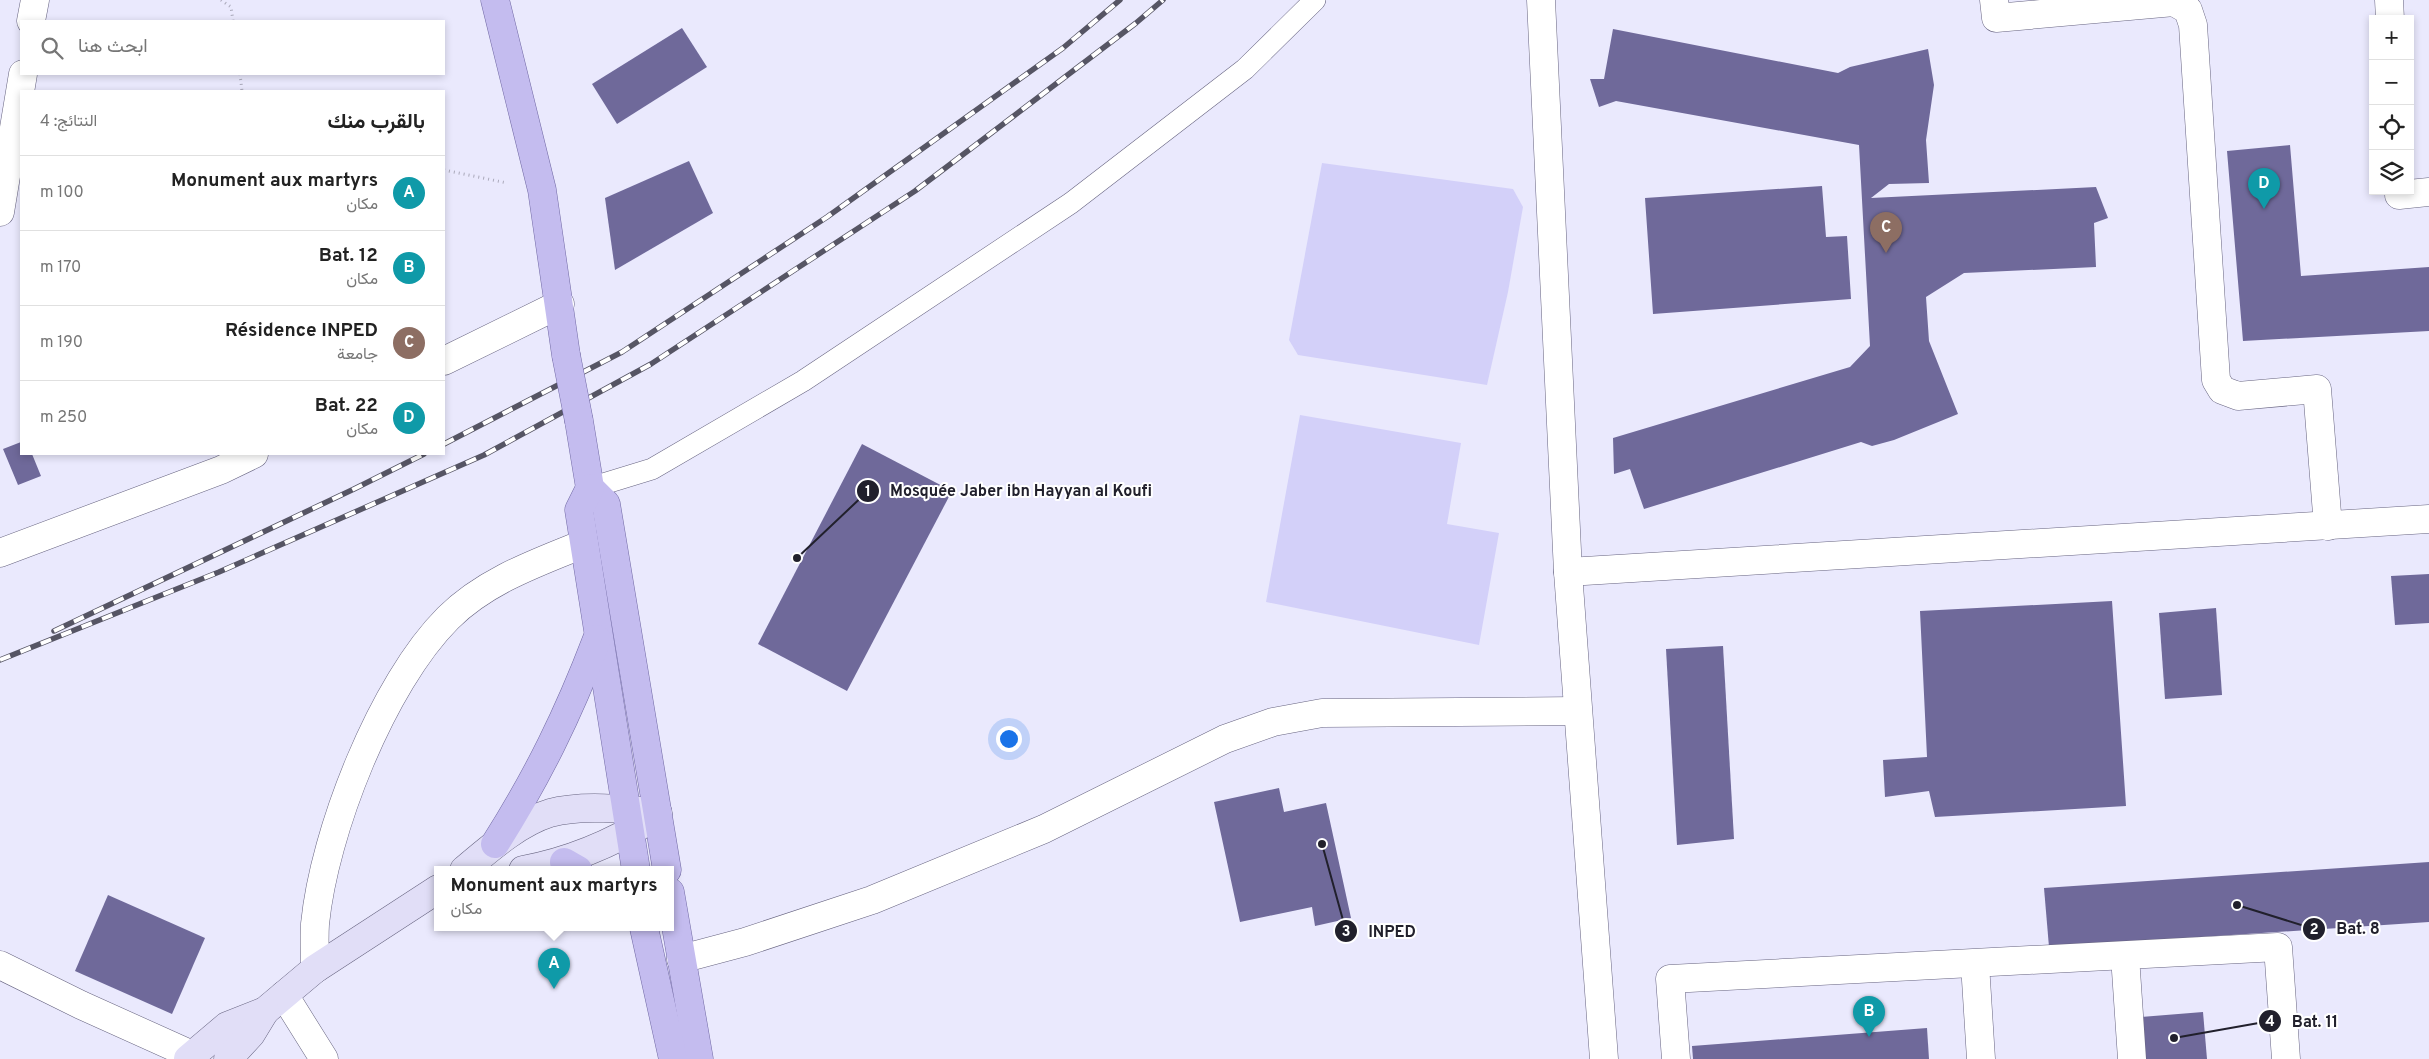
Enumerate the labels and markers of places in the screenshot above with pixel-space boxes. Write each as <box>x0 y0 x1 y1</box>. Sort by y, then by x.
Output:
pin: D <box>2248 168 2280 209</box>
pin: C <box>1870 212 1902 253</box>
callout: Mosquée Jaber ibn Hayyan al Koufi <box>855 475 1162 506</box>
callout: Bat. 8 <box>2301 913 2390 944</box>
callout: INPED <box>1334 916 1426 947</box>
pin: A <box>538 948 570 989</box>
pin: B <box>1853 996 1885 1037</box>
callout: Bat. 11 <box>2257 1006 2349 1037</box>

